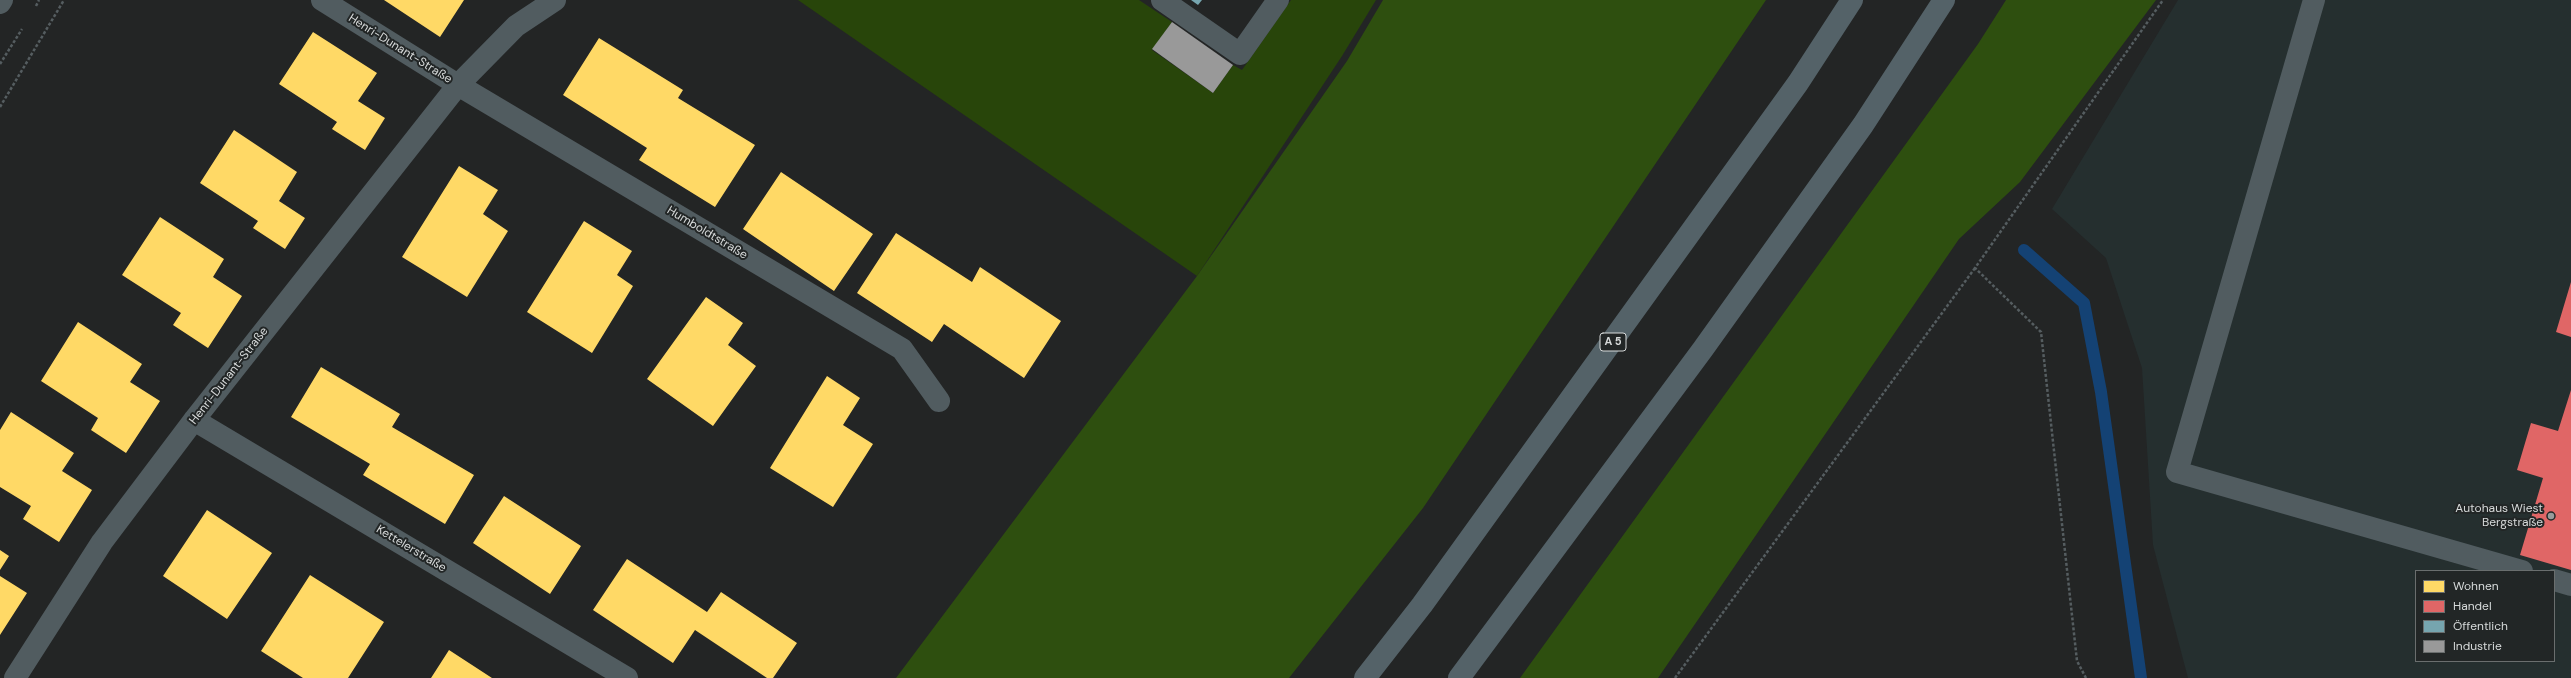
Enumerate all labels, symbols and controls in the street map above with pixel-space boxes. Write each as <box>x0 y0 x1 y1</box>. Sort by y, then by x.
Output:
street label: Henri-Dunant-Straße <box>346 11 454 87</box>
street label: Humboldtstraße <box>664 203 750 263</box>
street label: Henri-Dunant-Straße <box>187 324 271 428</box>
road number: A 5 <box>1600 333 1626 351</box>
place label: Autohaus Wiest Bergstraße <box>2455 502 2543 530</box>
marker: Autohaus Wiest Bergstraße <box>2546 511 2556 521</box>
street label: Kettelerstraße <box>373 522 449 576</box>
legend <box>2415 570 2555 662</box>
text: Wohnen <box>2453 578 2499 594</box>
text: Handel <box>2453 598 2492 614</box>
text: Öffentlich <box>2453 618 2508 634</box>
text: Industrie <box>2453 638 2502 654</box>

